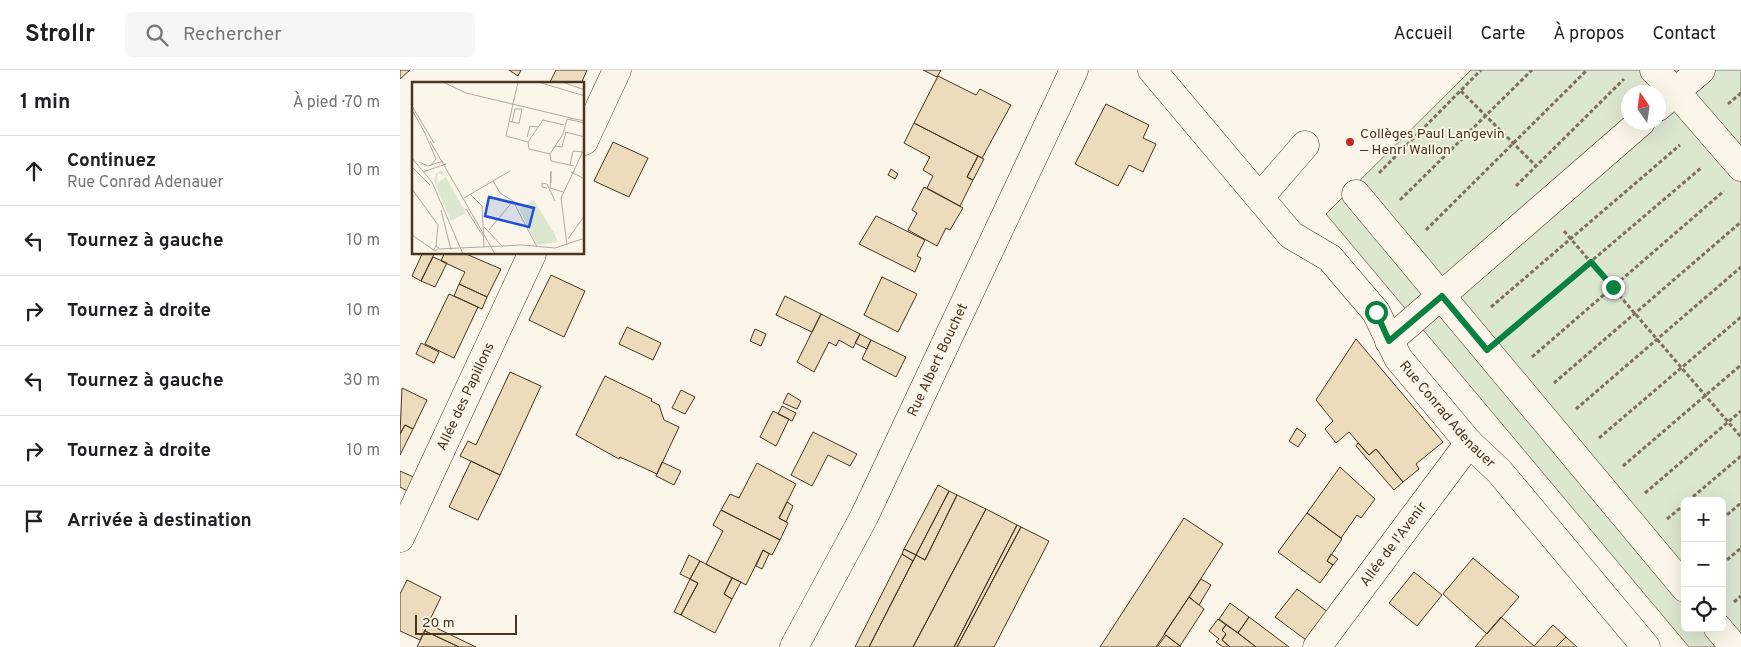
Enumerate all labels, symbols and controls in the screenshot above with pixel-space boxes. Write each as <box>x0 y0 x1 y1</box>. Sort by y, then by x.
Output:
search box <box>125 12 475 57</box>
text: Strollr <box>25 20 95 50</box>
icon: search <box>143 21 171 49</box>
text: Rechercher <box>183 23 282 47</box>
text: Accueil <box>1393 23 1452 46</box>
text: Carte <box>1480 23 1525 46</box>
text: À propos <box>1553 23 1624 46</box>
text: Contact <box>1652 23 1716 46</box>
inset map <box>412 82 585 255</box>
north arrow <box>1621 85 1666 130</box>
text: 1 min <box>20 89 70 116</box>
text: À pied · 70 m <box>293 93 380 113</box>
place label: Collèges Paul Langevin — Henri Wallon <box>1360 126 1505 159</box>
marker: Collèges Paul Langevin — Henri Wallon <box>1344 136 1356 148</box>
text: Continuez <box>67 149 156 173</box>
icon: ahead <box>20 157 48 185</box>
text: 10 m <box>346 161 380 181</box>
text: Rue Conrad Adenauer <box>67 173 224 193</box>
icon: left <box>20 227 48 255</box>
text: Tournez à gauche <box>67 229 224 253</box>
text: 10 m <box>346 231 380 251</box>
route end <box>1602 276 1625 299</box>
icon: right <box>20 297 48 325</box>
text: Tournez à droite <box>67 299 211 323</box>
text: 10 m <box>346 301 380 321</box>
street label: Rue Albert Bouchet <box>904 301 972 419</box>
route start <box>1365 301 1388 324</box>
street label: Allée des Papillons <box>433 340 498 453</box>
street label: Rue Conrad Adenauer <box>1396 357 1499 472</box>
icon: left <box>20 367 48 395</box>
text: Tournez à gauche <box>67 369 224 393</box>
text: 30 m <box>343 371 380 391</box>
icon: right <box>20 437 48 465</box>
text: Tournez à droite <box>67 439 211 463</box>
text: 10 m <box>346 441 380 461</box>
map controls <box>1681 497 1726 632</box>
button: + <box>1681 497 1726 542</box>
street label: Allée de l'Avenir <box>1356 498 1431 590</box>
icon: arrive <box>20 507 48 535</box>
text: Arrivée à destination <box>67 509 252 533</box>
button: − <box>1681 542 1726 587</box>
button: locate <box>1681 587 1726 632</box>
scale bar <box>415 612 518 635</box>
text: 20 m <box>422 615 455 632</box>

